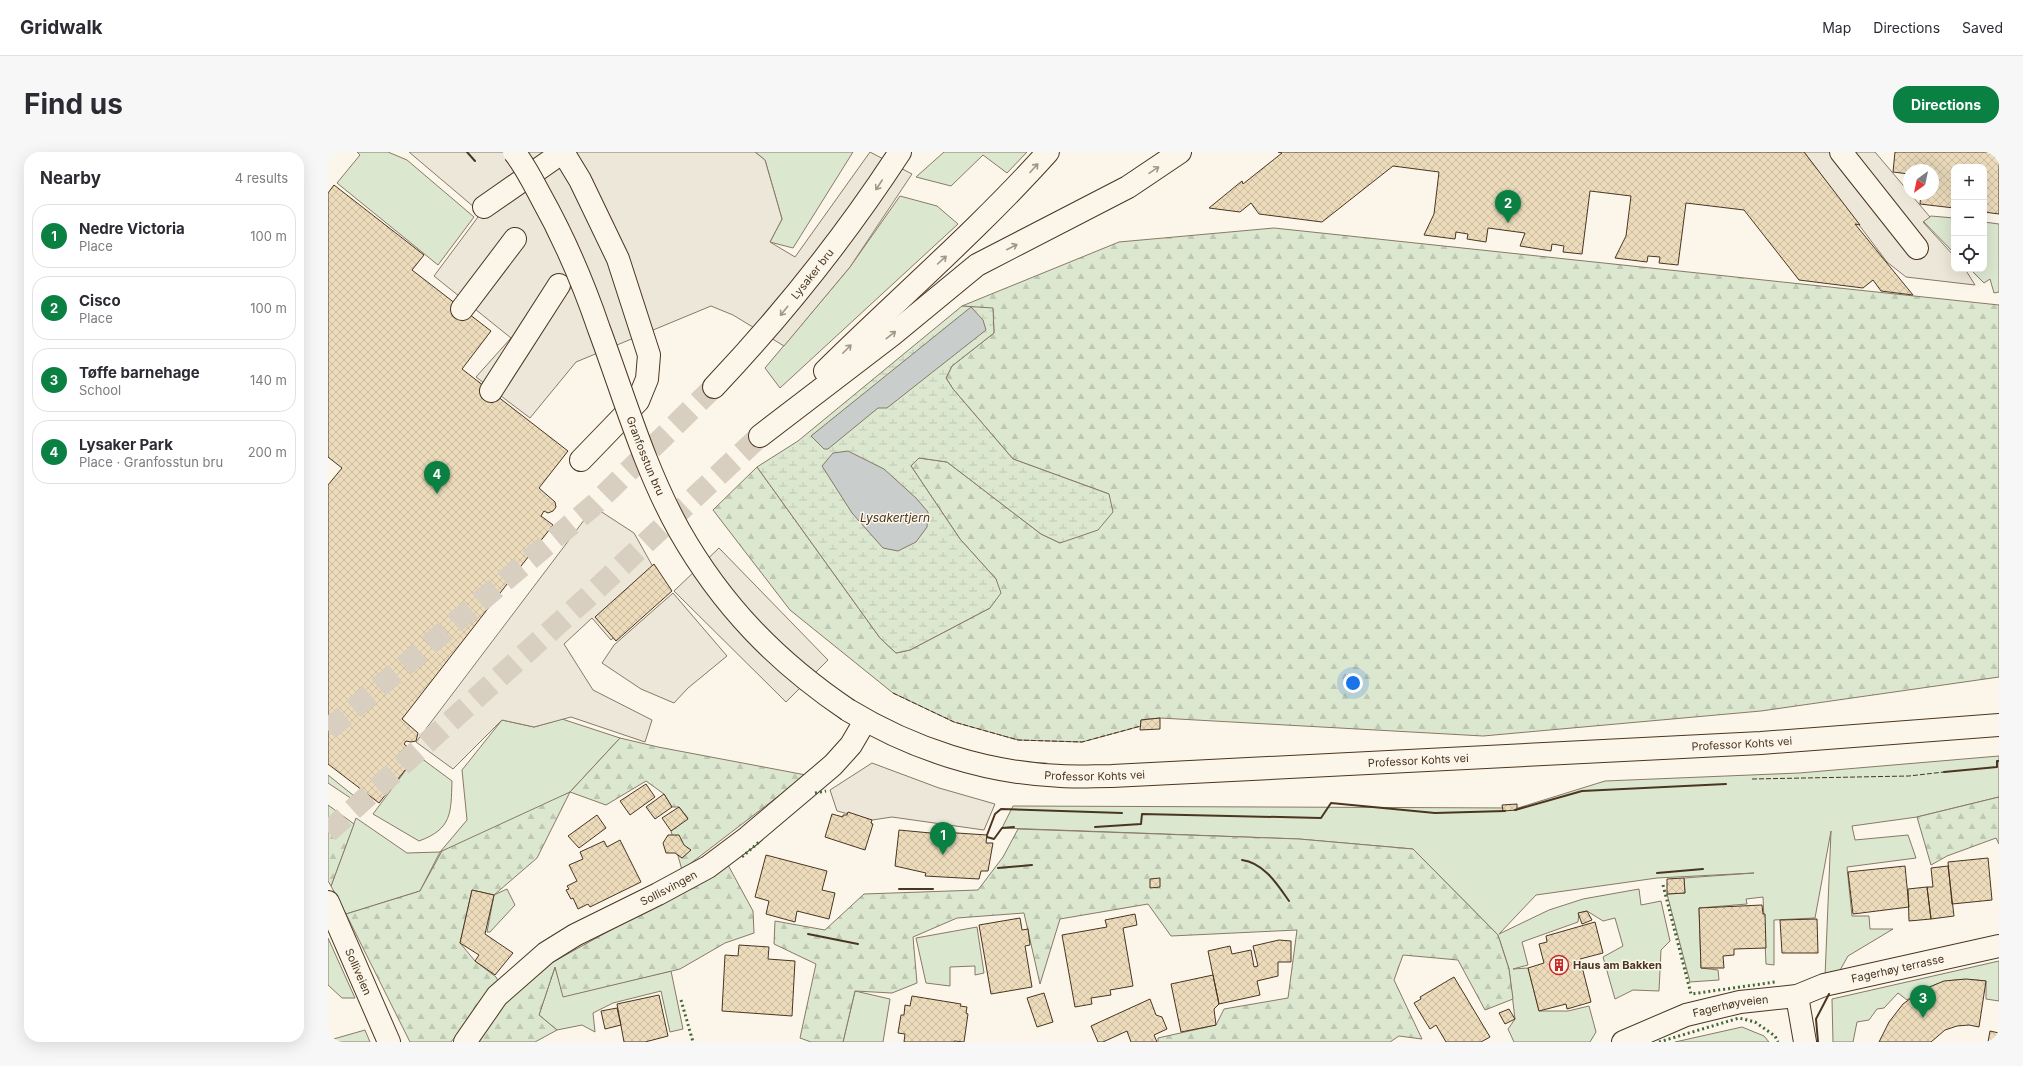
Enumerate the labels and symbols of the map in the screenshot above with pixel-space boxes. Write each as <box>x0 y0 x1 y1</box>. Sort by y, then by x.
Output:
one-way arrow <box>1029 163 1038 173</box>
north arrow <box>1903 164 1939 200</box>
one-way arrow <box>1148 165 1159 174</box>
one-way arrow <box>875 179 883 190</box>
pin: 2 <box>1495 190 1521 223</box>
one-way arrow <box>1005 243 1017 251</box>
street label: Lysaker bru <box>788 246 837 302</box>
one-way arrow <box>937 255 947 265</box>
one-way arrow <box>779 305 788 316</box>
one-way arrow <box>885 331 896 339</box>
one-way arrow <box>842 344 852 354</box>
street label: Granfosstun bru <box>623 414 668 498</box>
pin: 4 <box>424 461 450 494</box>
water label: Lysakertjern <box>860 510 930 525</box>
your location <box>1343 673 1363 693</box>
street label: Professor Kohts vei <box>1691 734 1793 754</box>
street label: Professor Kohts vei <box>1368 751 1469 770</box>
street label: Professor Kohts vei <box>1044 767 1145 783</box>
pin: 1 <box>930 822 956 855</box>
street label: Sollisvingen <box>638 867 699 909</box>
street label: Solliveien <box>342 946 375 997</box>
street label: Fagerhøy terrasse <box>1850 951 1945 986</box>
building icon: Haus am Bakken <box>1548 954 1570 976</box>
place label: Haus am Bakken <box>1573 958 1662 972</box>
pin: 3 <box>1910 985 1936 1018</box>
street label: Fagerhøyveien <box>1691 992 1769 1020</box>

